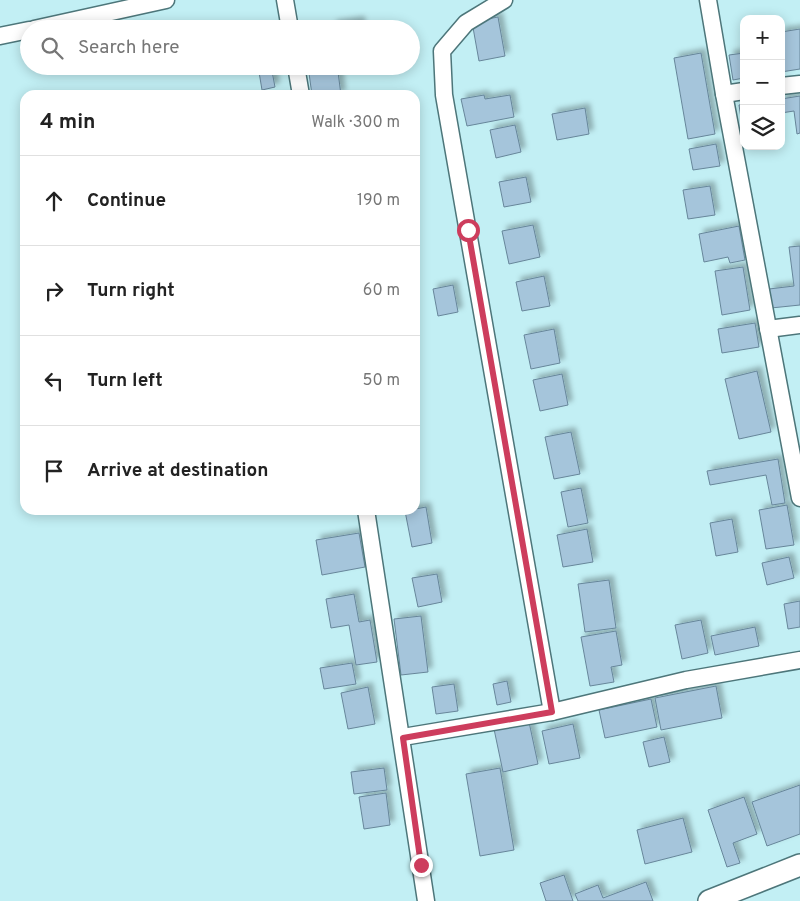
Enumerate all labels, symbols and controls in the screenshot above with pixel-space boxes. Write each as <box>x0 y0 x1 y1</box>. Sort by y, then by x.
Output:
map controls <box>740 15 785 150</box>
button: + <box>740 15 785 60</box>
search box <box>20 20 420 75</box>
icon: search <box>38 34 66 62</box>
text: Search here <box>78 36 180 60</box>
button: − <box>740 60 785 105</box>
button: layers <box>740 105 785 150</box>
text: 4 min <box>40 109 96 136</box>
text: Walk · 300 m <box>311 113 400 133</box>
icon: ahead <box>40 187 68 215</box>
text: Continue <box>87 189 166 213</box>
text: 190 m <box>357 191 400 211</box>
route start <box>457 219 480 242</box>
icon: right <box>40 277 68 305</box>
text: Turn right <box>87 279 175 303</box>
text: 60 m <box>363 281 400 301</box>
icon: left <box>40 367 68 395</box>
text: Turn left <box>87 369 163 393</box>
text: 50 m <box>363 371 400 391</box>
icon: arrive <box>40 457 68 485</box>
text: Arrive at destination <box>87 459 268 483</box>
route end <box>410 854 433 877</box>

